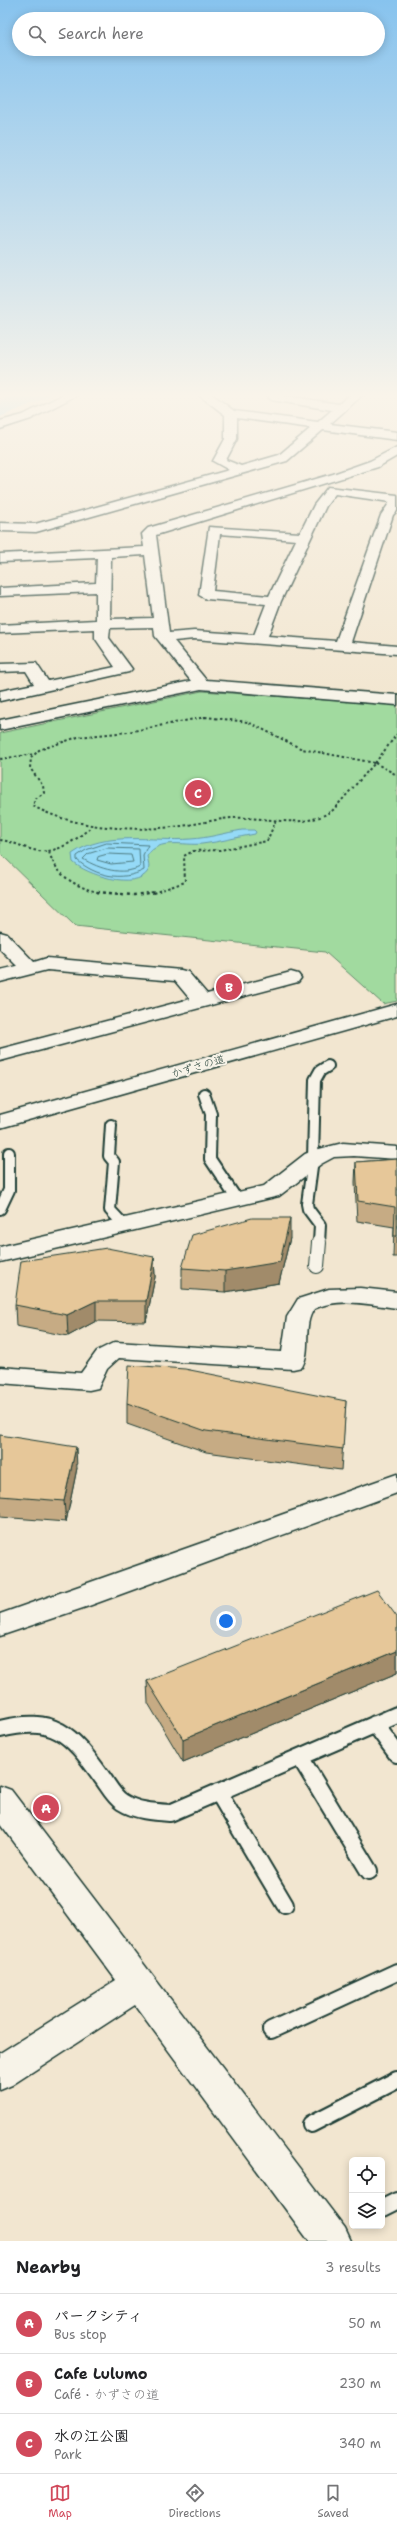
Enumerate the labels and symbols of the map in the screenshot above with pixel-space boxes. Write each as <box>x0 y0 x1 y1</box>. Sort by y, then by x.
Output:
pin: C <box>185 778 211 808</box>
pin: B <box>216 972 242 1002</box>
street label: かずさの道 <box>170 1052 227 1081</box>
your location <box>216 1611 236 1631</box>
pin: A <box>33 1793 59 1823</box>

